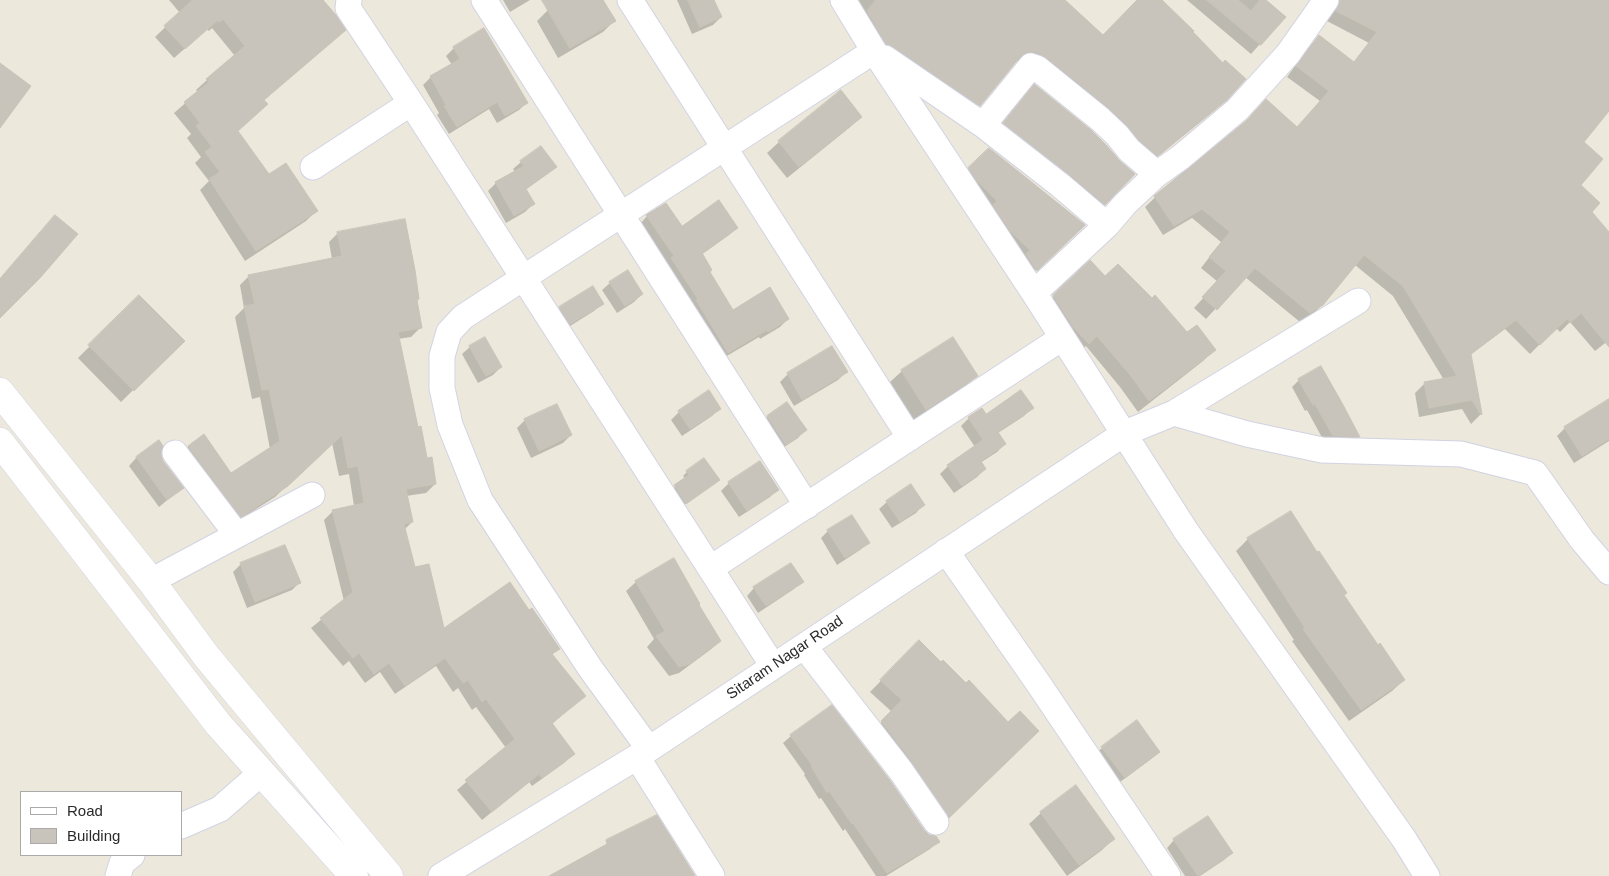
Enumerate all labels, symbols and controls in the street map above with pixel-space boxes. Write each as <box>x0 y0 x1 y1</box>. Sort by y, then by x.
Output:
street label: Sitaram Nagar Road <box>723 612 847 704</box>
legend <box>20 791 182 856</box>
text: Road <box>67 802 103 819</box>
text: Building <box>67 827 120 844</box>

